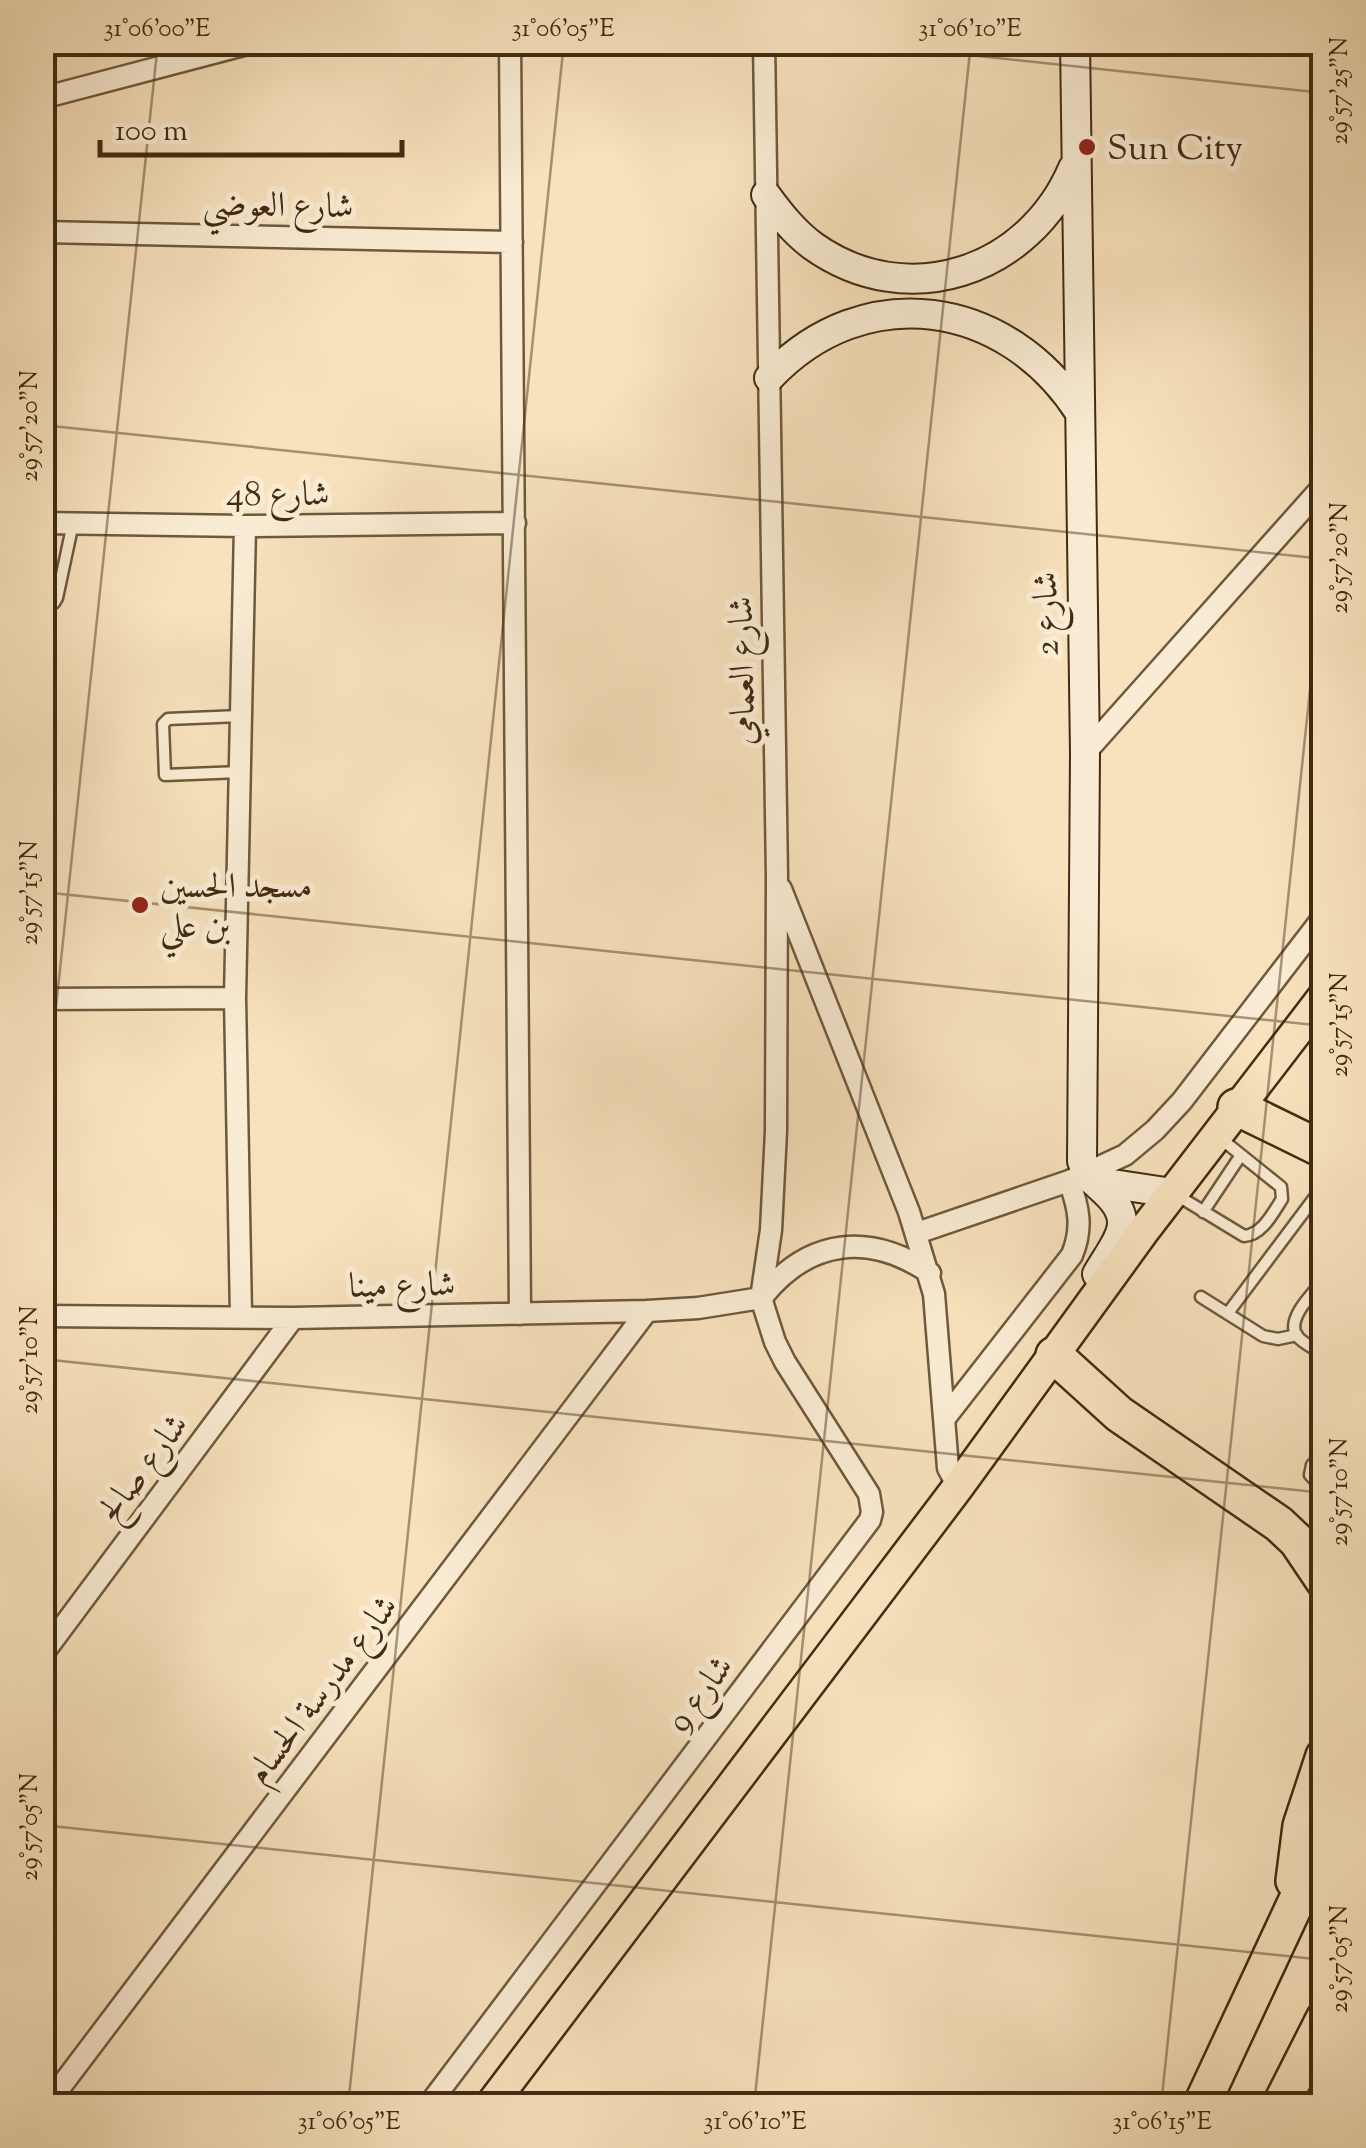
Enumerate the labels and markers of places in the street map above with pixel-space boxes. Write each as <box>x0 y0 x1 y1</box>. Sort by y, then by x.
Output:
place label: Sun City <box>1107 125 1243 176</box>
marker: Sun City <box>1076 136 1098 158</box>
place label: مسجد الحسين بن علي <box>160 863 312 958</box>
marker: مسجد الحسين بن علي <box>129 894 151 916</box>

